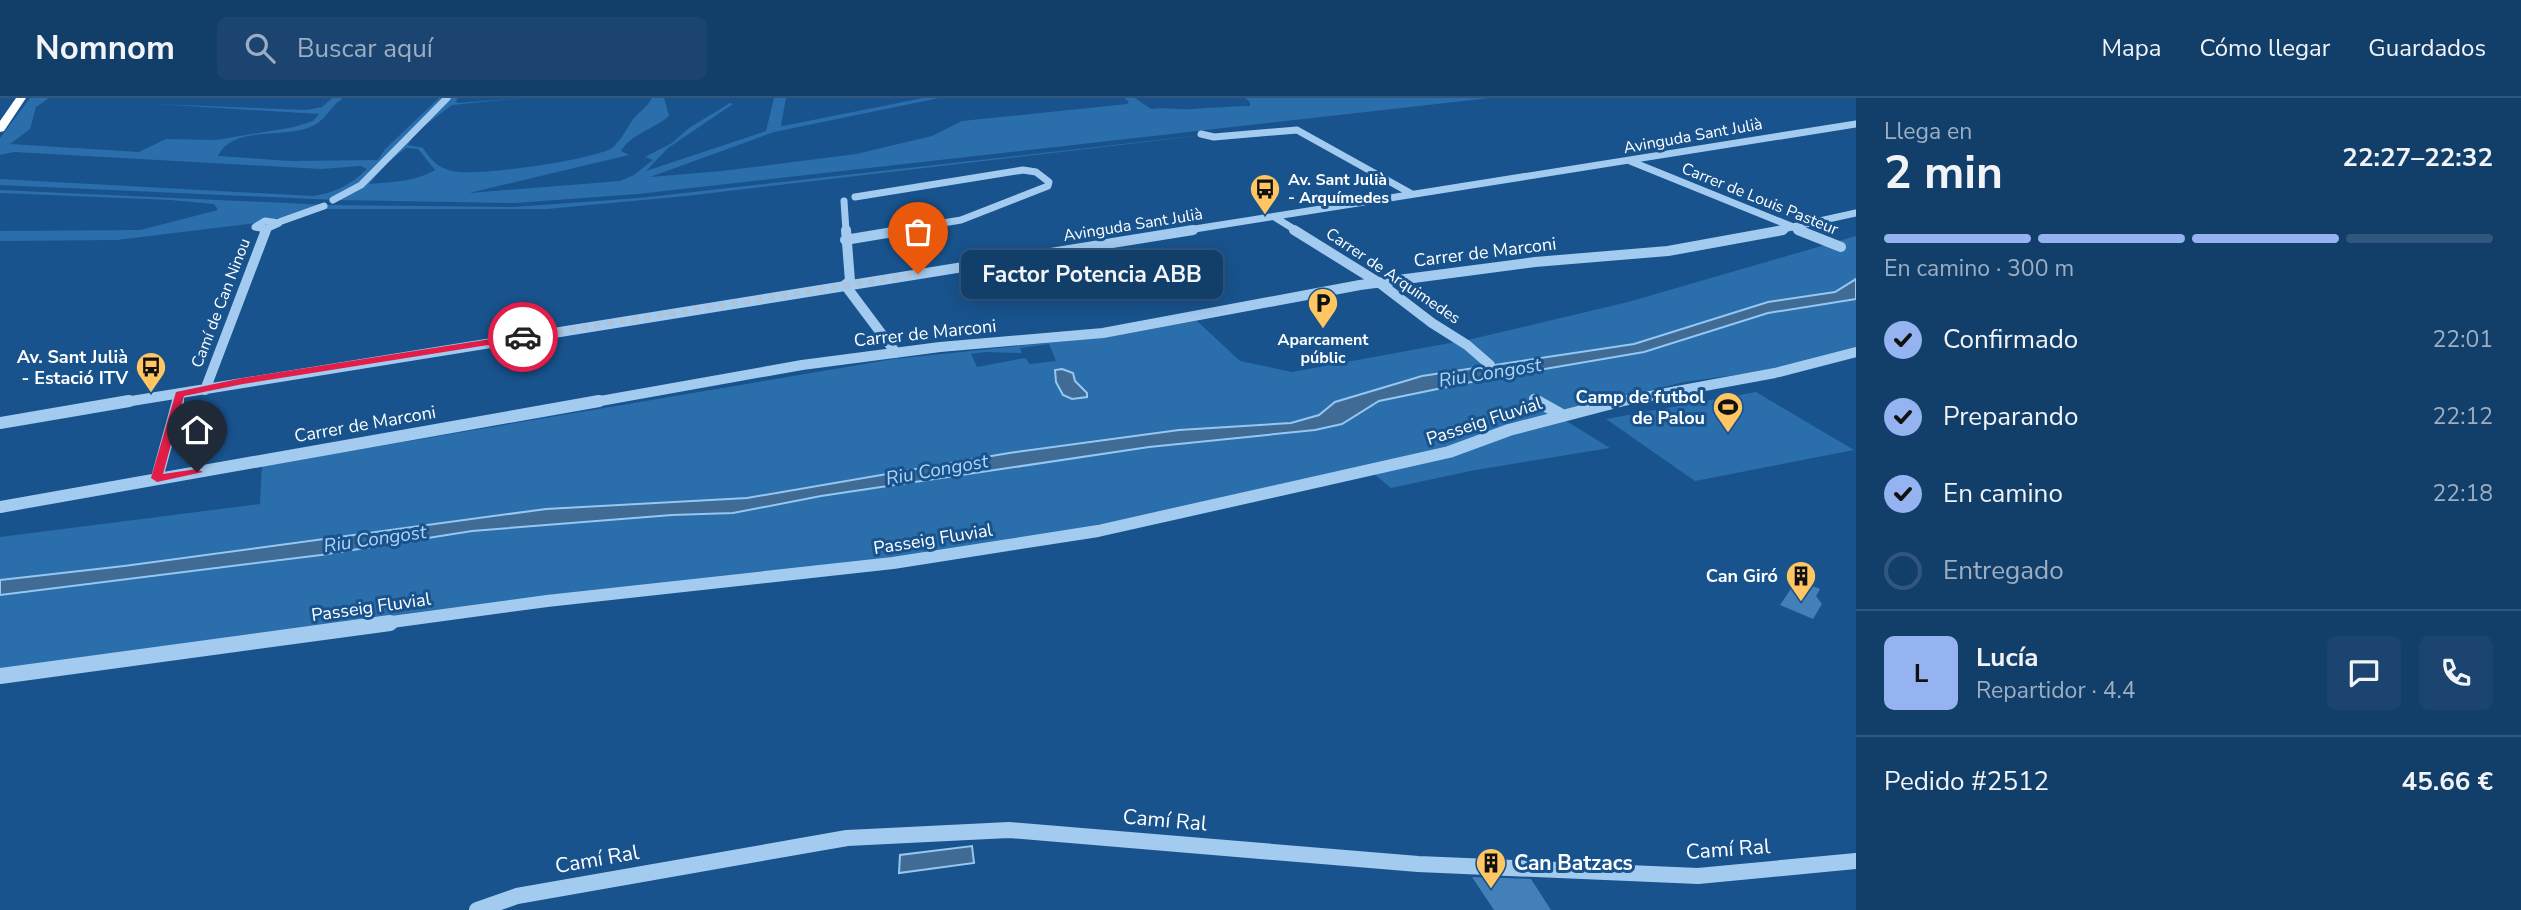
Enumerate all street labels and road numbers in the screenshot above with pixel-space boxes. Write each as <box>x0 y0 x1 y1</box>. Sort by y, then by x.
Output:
street label: Avinguda Sant Julià <box>1622 113 1764 159</box>
street label: Carrer de Louis Pasteur <box>1678 157 1842 241</box>
street label: Avinguda Sant Julià <box>1062 203 1204 247</box>
street label: Carrer de Arquimedes <box>1321 223 1465 329</box>
street label: Carrer de Marconi <box>1412 231 1558 273</box>
street label: Camí de Can Ninou <box>186 235 256 371</box>
street label: Carrer de Marconi <box>852 314 998 352</box>
street label: Passeig Fluvial <box>1423 391 1546 451</box>
street label: Carrer de Marconi <box>292 400 438 448</box>
street label: Passeig Fluvial <box>872 518 995 560</box>
street label: Passeig Fluvial <box>310 587 433 627</box>
street label: Camí Ral <box>1122 802 1209 838</box>
street label: Camí Ral <box>1685 832 1772 866</box>
street label: Camí Ral <box>553 838 642 880</box>

